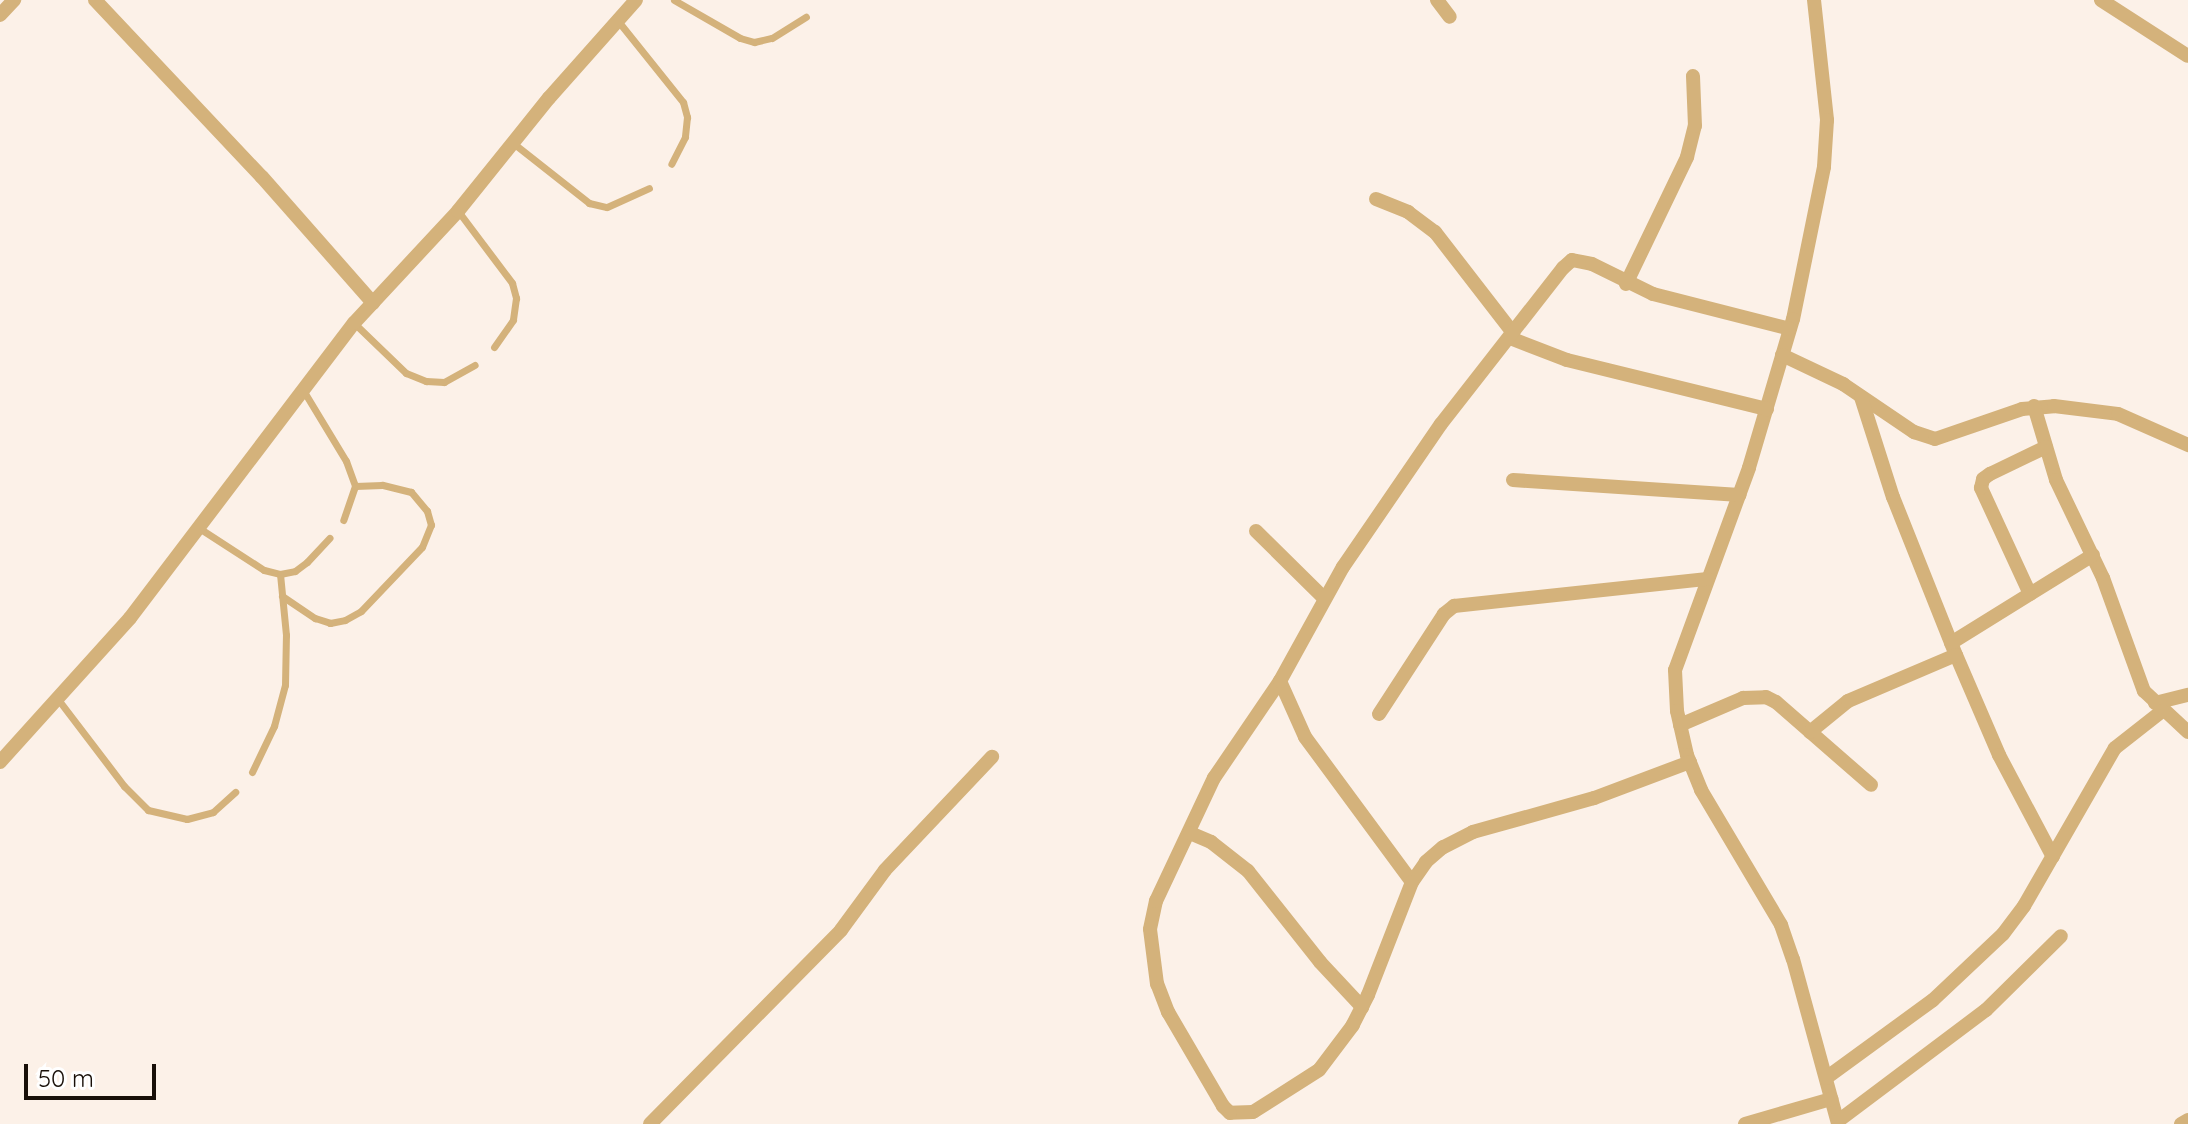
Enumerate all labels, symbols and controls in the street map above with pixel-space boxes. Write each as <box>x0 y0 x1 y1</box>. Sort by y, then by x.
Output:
scale bar <box>28 1048 160 1098</box>
text: 50 m <box>38 1063 94 1093</box>

